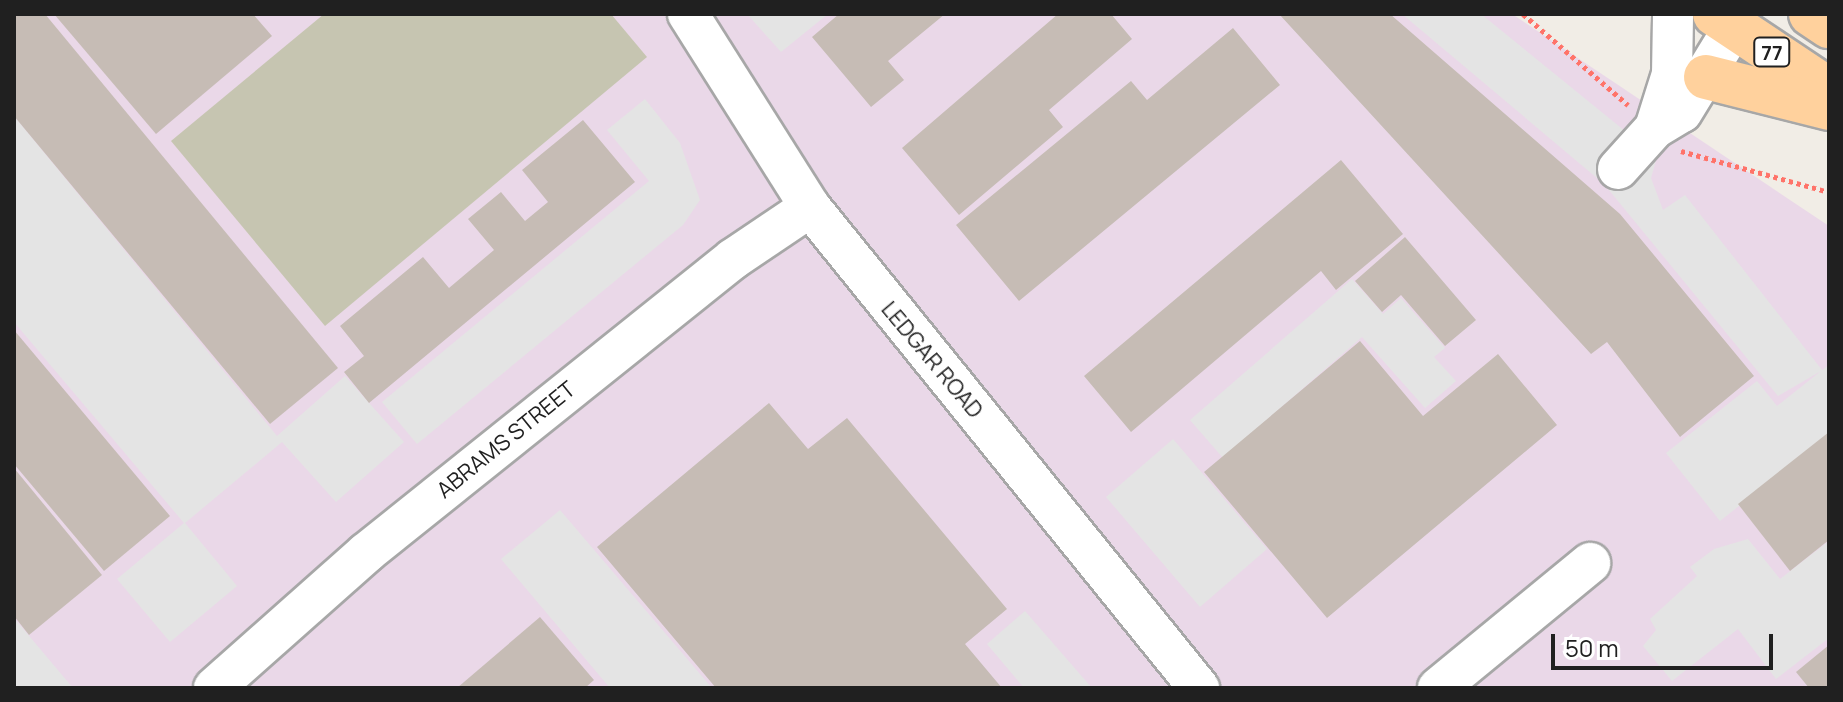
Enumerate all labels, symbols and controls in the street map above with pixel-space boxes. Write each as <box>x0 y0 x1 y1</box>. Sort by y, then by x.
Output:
road number: 77 <box>1752 36 1792 68</box>
street label: LEDGAR ROAD <box>876 296 988 424</box>
street label: ABRAMS STREET <box>431 376 581 504</box>
scale bar <box>1555 618 1777 668</box>
text: 50 m <box>1565 631 1619 664</box>

